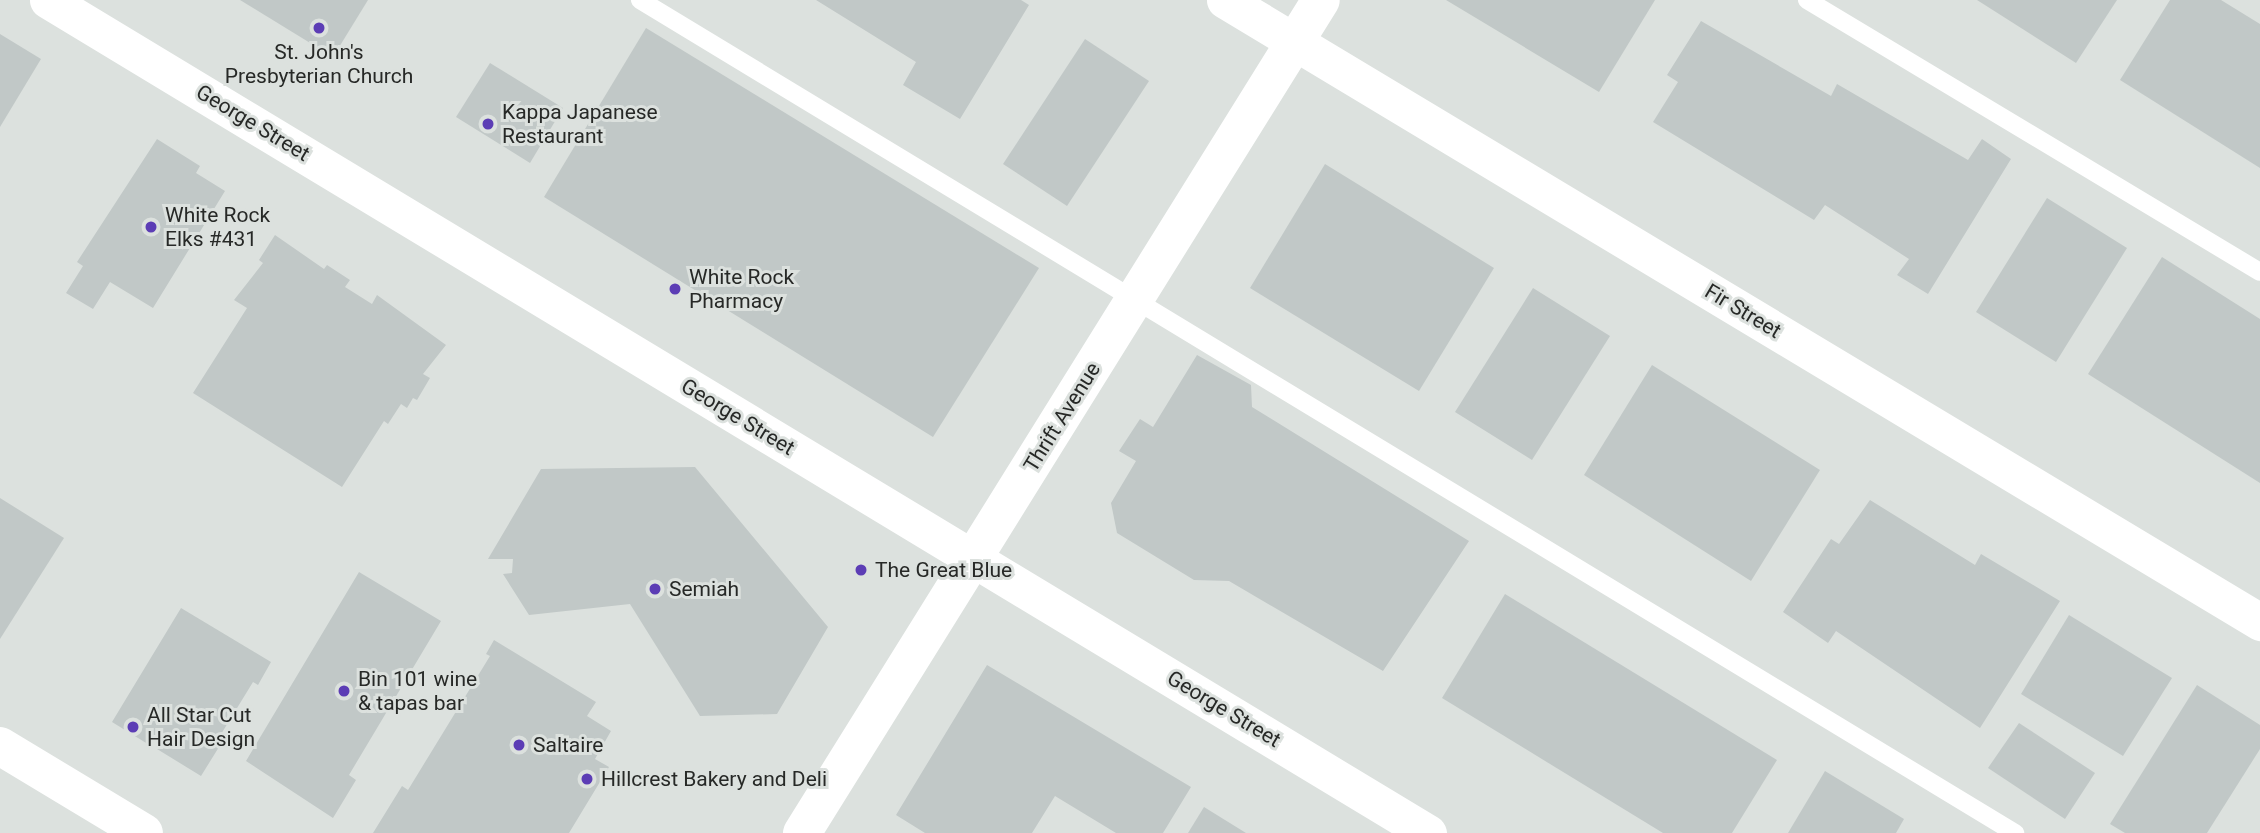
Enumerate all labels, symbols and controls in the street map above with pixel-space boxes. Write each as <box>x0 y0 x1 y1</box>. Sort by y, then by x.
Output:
marker: St. John's Presbyterian Church <box>311 20 327 36</box>
place label: St. John's Presbyterian Church <box>225 39 413 89</box>
street label: George Street <box>192 79 314 167</box>
place label: Kappa Japanese Restaurant <box>502 99 658 149</box>
marker: Kappa Japanese Restaurant <box>480 116 496 132</box>
place label: White Rock Elks #431 <box>165 202 270 252</box>
marker: White Rock Elks #431 <box>143 219 159 235</box>
place label: White Rock Pharmacy <box>689 264 794 314</box>
street label: Fir Street <box>1700 278 1786 344</box>
marker: White Rock Pharmacy <box>667 281 683 297</box>
street label: Thrift Avenue <box>1018 358 1106 476</box>
street label: George Street <box>677 373 799 461</box>
place label: The Great Blue <box>875 557 1012 583</box>
marker: The Great Blue <box>853 562 869 578</box>
place label: Semiah <box>669 576 739 602</box>
marker: Semiah <box>647 581 663 597</box>
street label: George Street <box>1163 665 1285 753</box>
place label: Bin 101 wine & tapas bar <box>358 666 477 716</box>
marker: Bin 101 wine & tapas bar <box>336 683 352 699</box>
place label: All Star Cut Hair Design <box>147 702 255 752</box>
marker: All Star Cut Hair Design <box>125 719 141 735</box>
place label: Saltaire <box>533 732 603 758</box>
marker: Saltaire <box>511 737 527 753</box>
place label: Hillcrest Bakery and Deli <box>601 766 827 792</box>
marker: Hillcrest Bakery and Deli <box>579 771 595 787</box>

